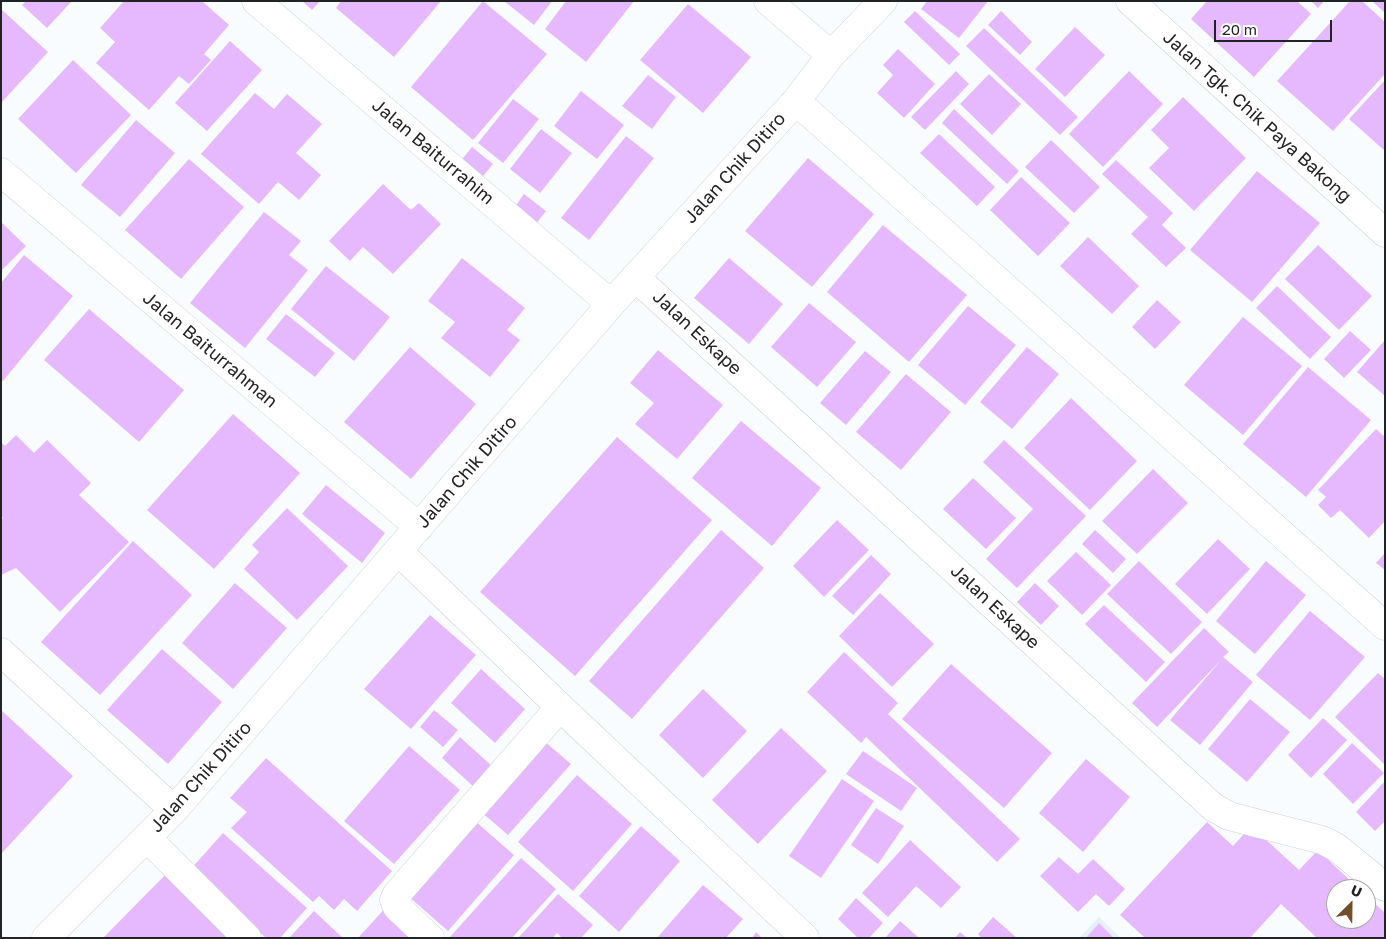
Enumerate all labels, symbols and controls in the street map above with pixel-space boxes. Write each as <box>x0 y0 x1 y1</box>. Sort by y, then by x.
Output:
scale bar <box>1216 10 1334 42</box>
text: 20 m <box>1222 20 1257 38</box>
street label: Jalan Tgk. Chik Paya Bakong <box>1158 27 1356 207</box>
street label: Jalan Baiturrahim <box>368 95 498 209</box>
street label: Jalan Chik Ditiro <box>680 108 790 228</box>
street label: Jalan Eskape <box>648 286 746 380</box>
street label: Jalan Baiturrahman <box>138 287 282 413</box>
street label: Jalan Chik Ditiro <box>412 411 522 533</box>
street label: Jalan Eskape <box>946 560 1044 654</box>
street label: Jalan Chik Ditiro <box>146 717 256 837</box>
north arrow <box>1326 879 1376 929</box>
text: U <box>1349 881 1365 900</box>

